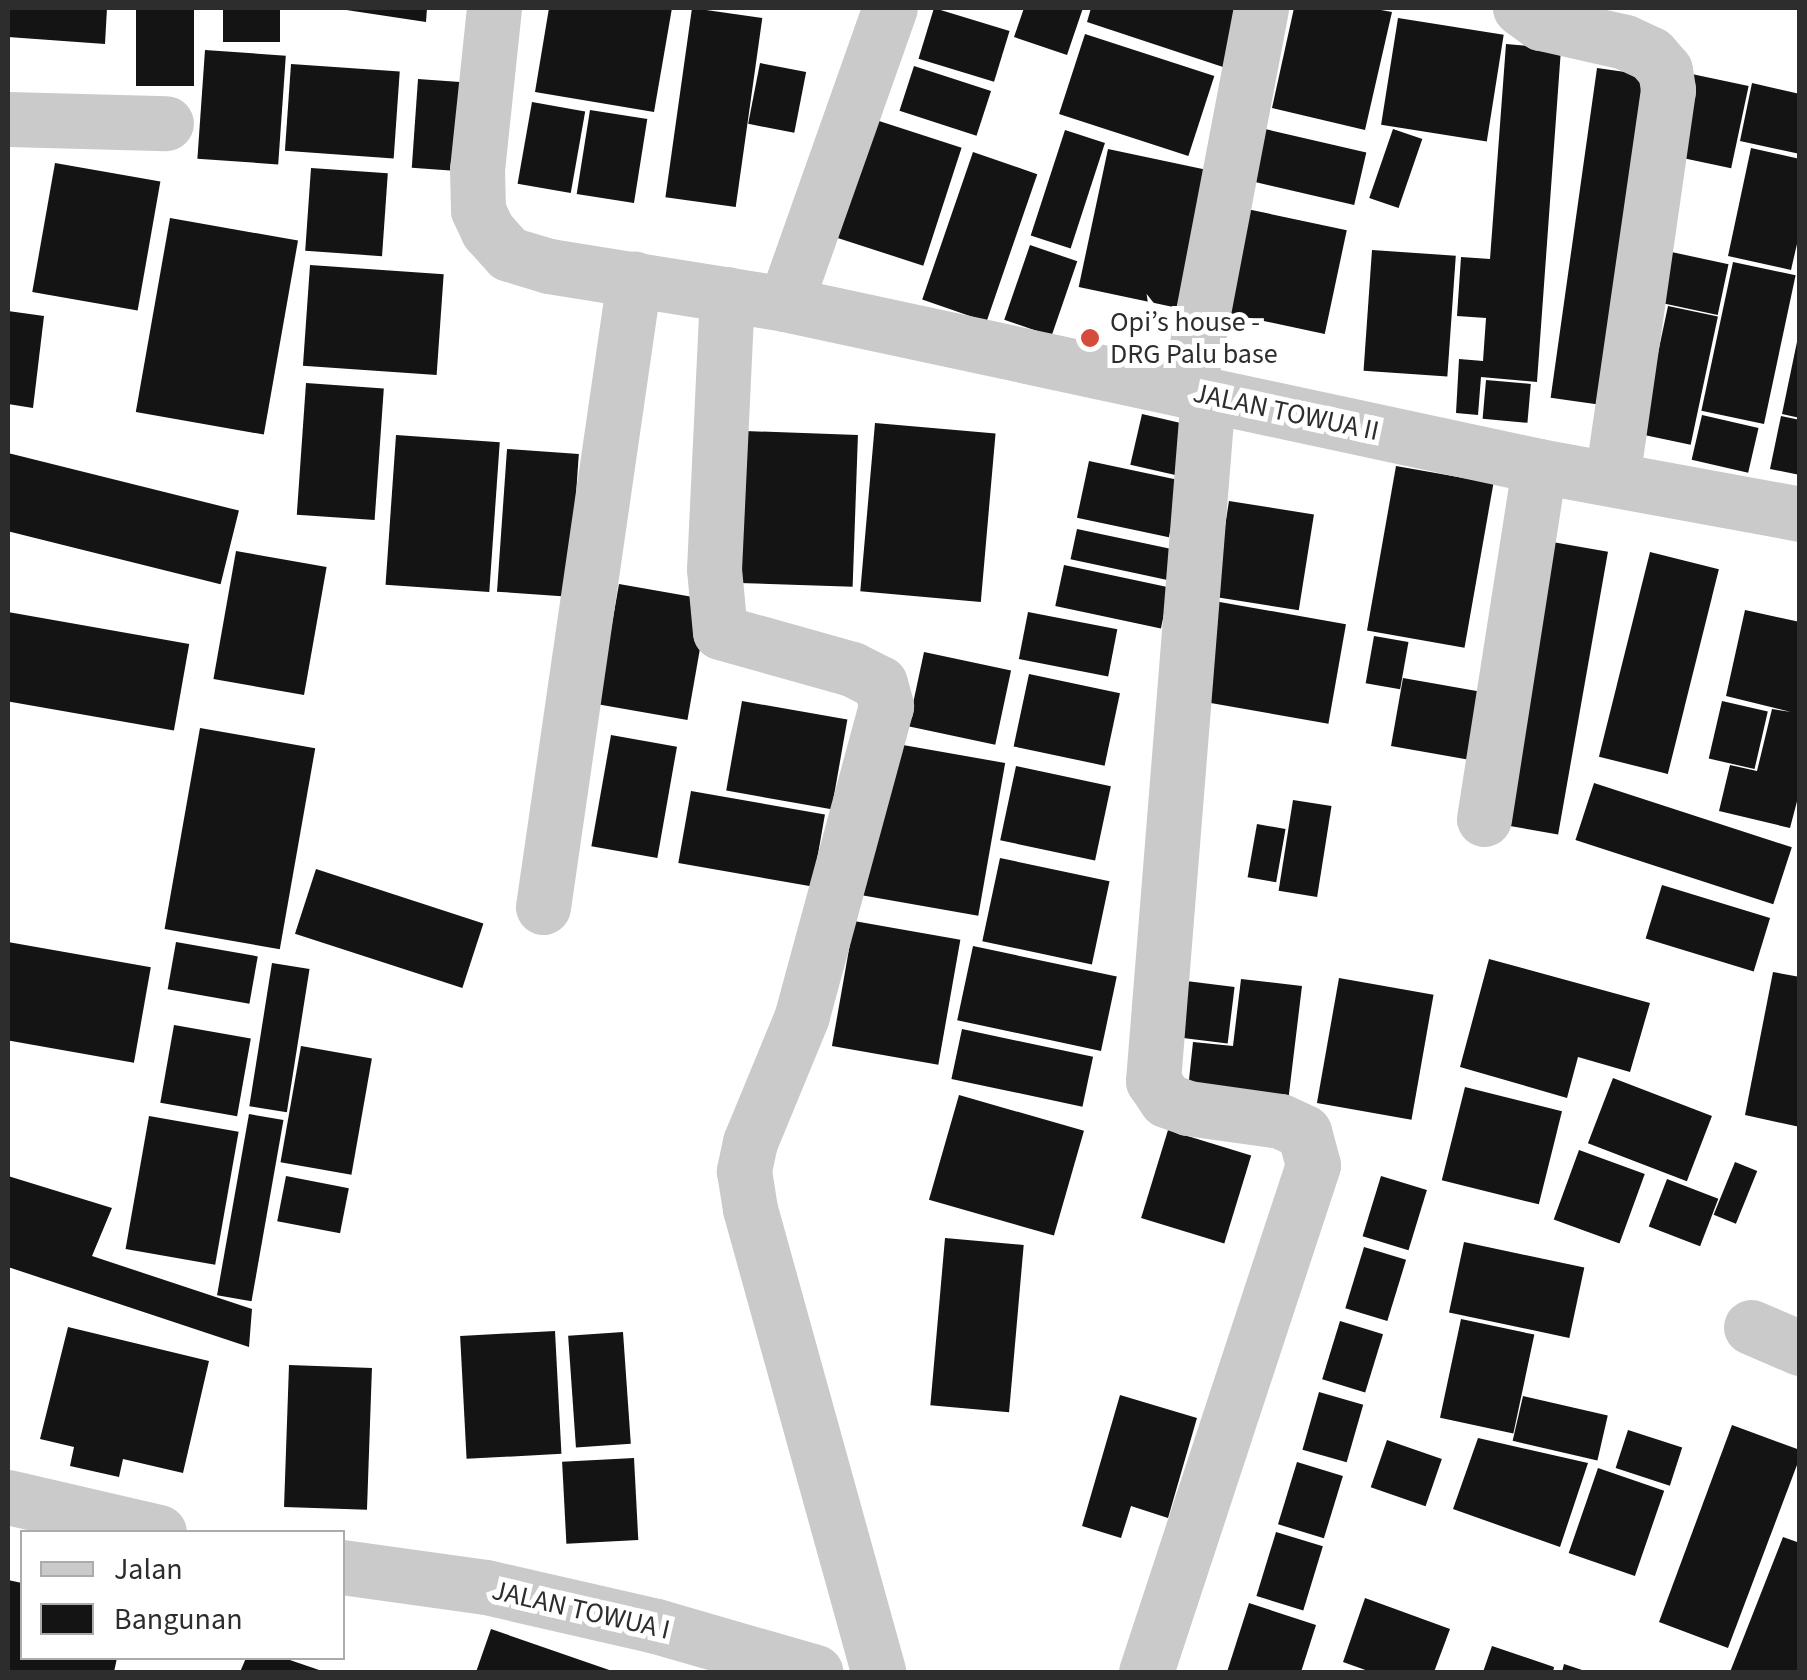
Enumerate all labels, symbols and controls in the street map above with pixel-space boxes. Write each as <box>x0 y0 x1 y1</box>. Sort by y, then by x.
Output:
place label: Opi’s house - DRG Palu base <box>1110 305 1278 371</box>
marker: Opi’s house - DRG Palu base <box>1079 327 1101 349</box>
street label: JALAN TOWUA II <box>1190 376 1382 448</box>
legend <box>20 1530 345 1660</box>
text: Jalan <box>114 1548 183 1591</box>
street label: JALAN TOWUA I <box>489 1573 673 1647</box>
text: Bangunan <box>114 1598 243 1641</box>

